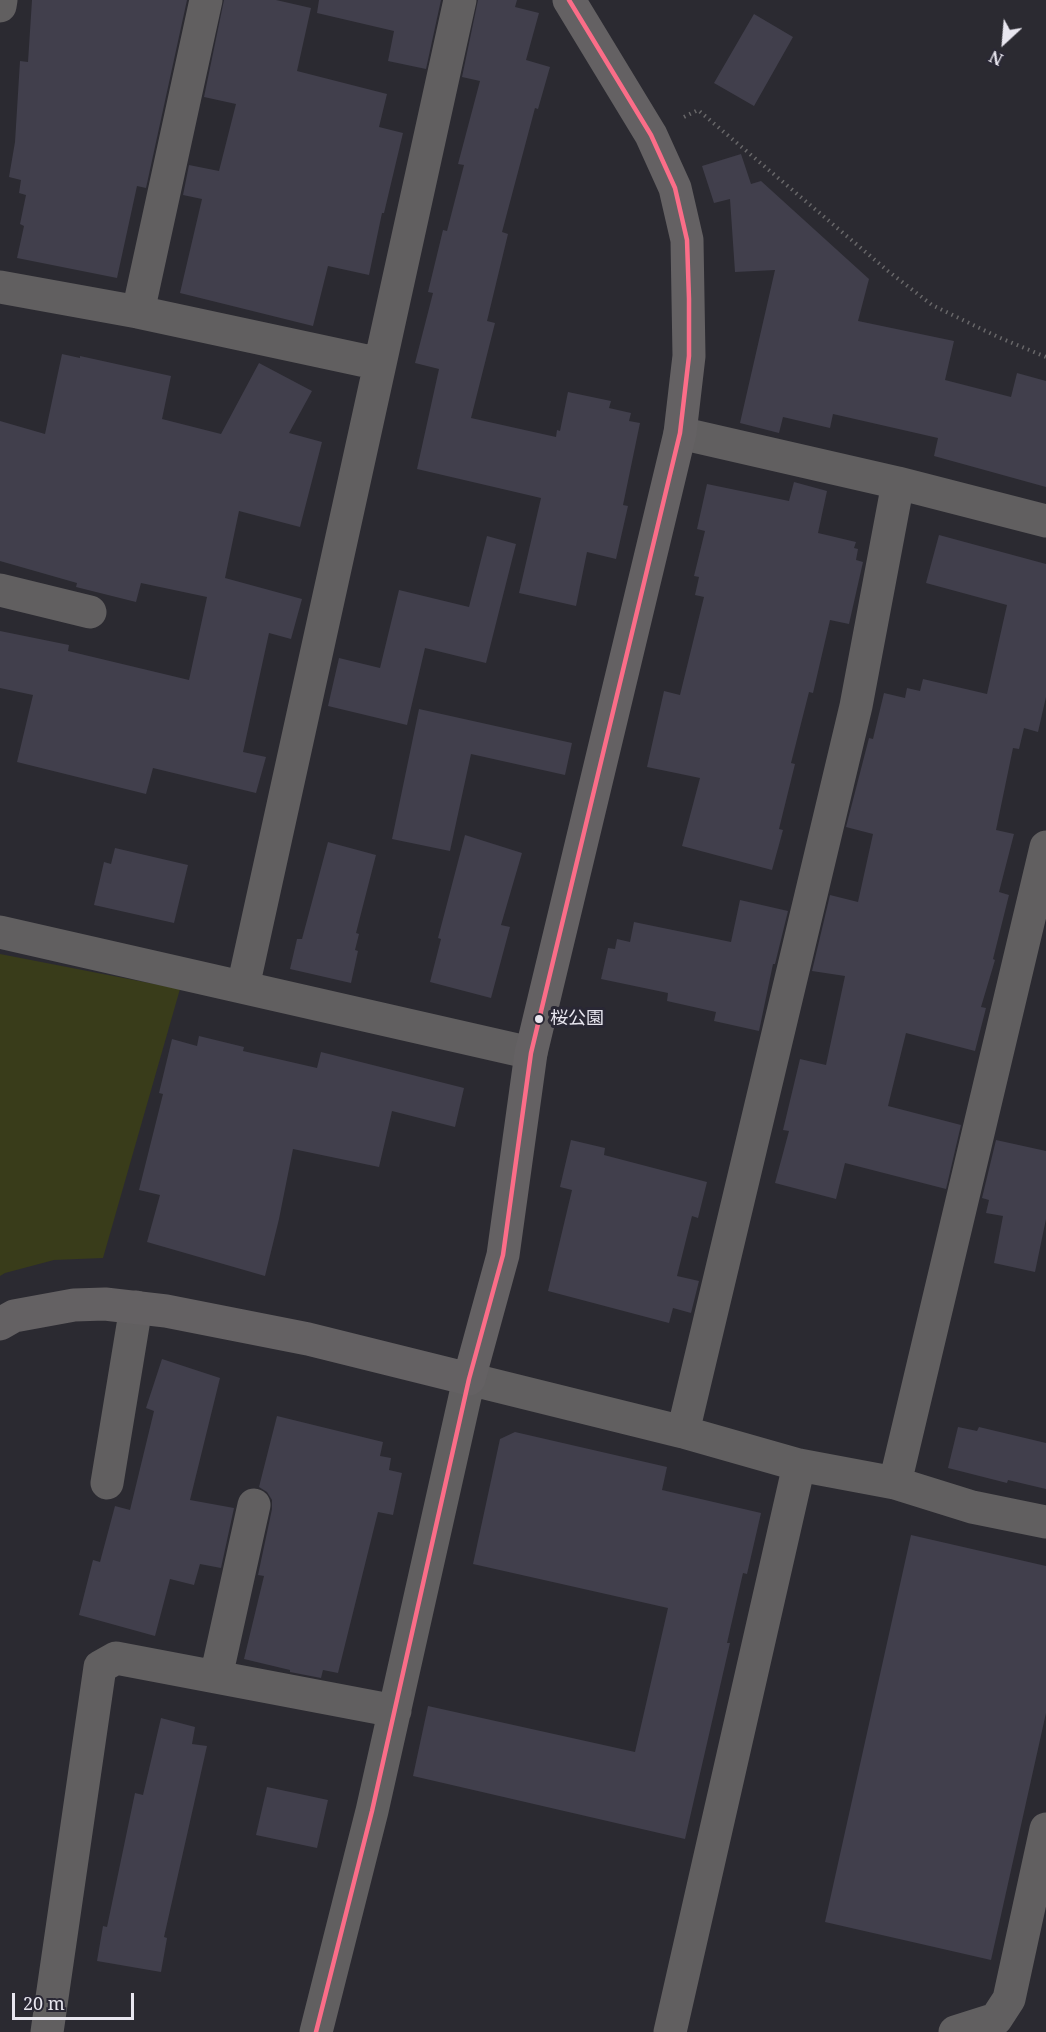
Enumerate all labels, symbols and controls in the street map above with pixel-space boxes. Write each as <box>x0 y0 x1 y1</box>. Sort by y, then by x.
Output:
north arrow <box>974 12 1034 72</box>
text: N <box>986 46 1007 71</box>
place label: 桜公園 <box>550 1008 604 1030</box>
marker: 桜公園 <box>533 1013 545 1025</box>
scale bar <box>15 1981 136 2019</box>
text: 20 m <box>23 1991 65 2015</box>

